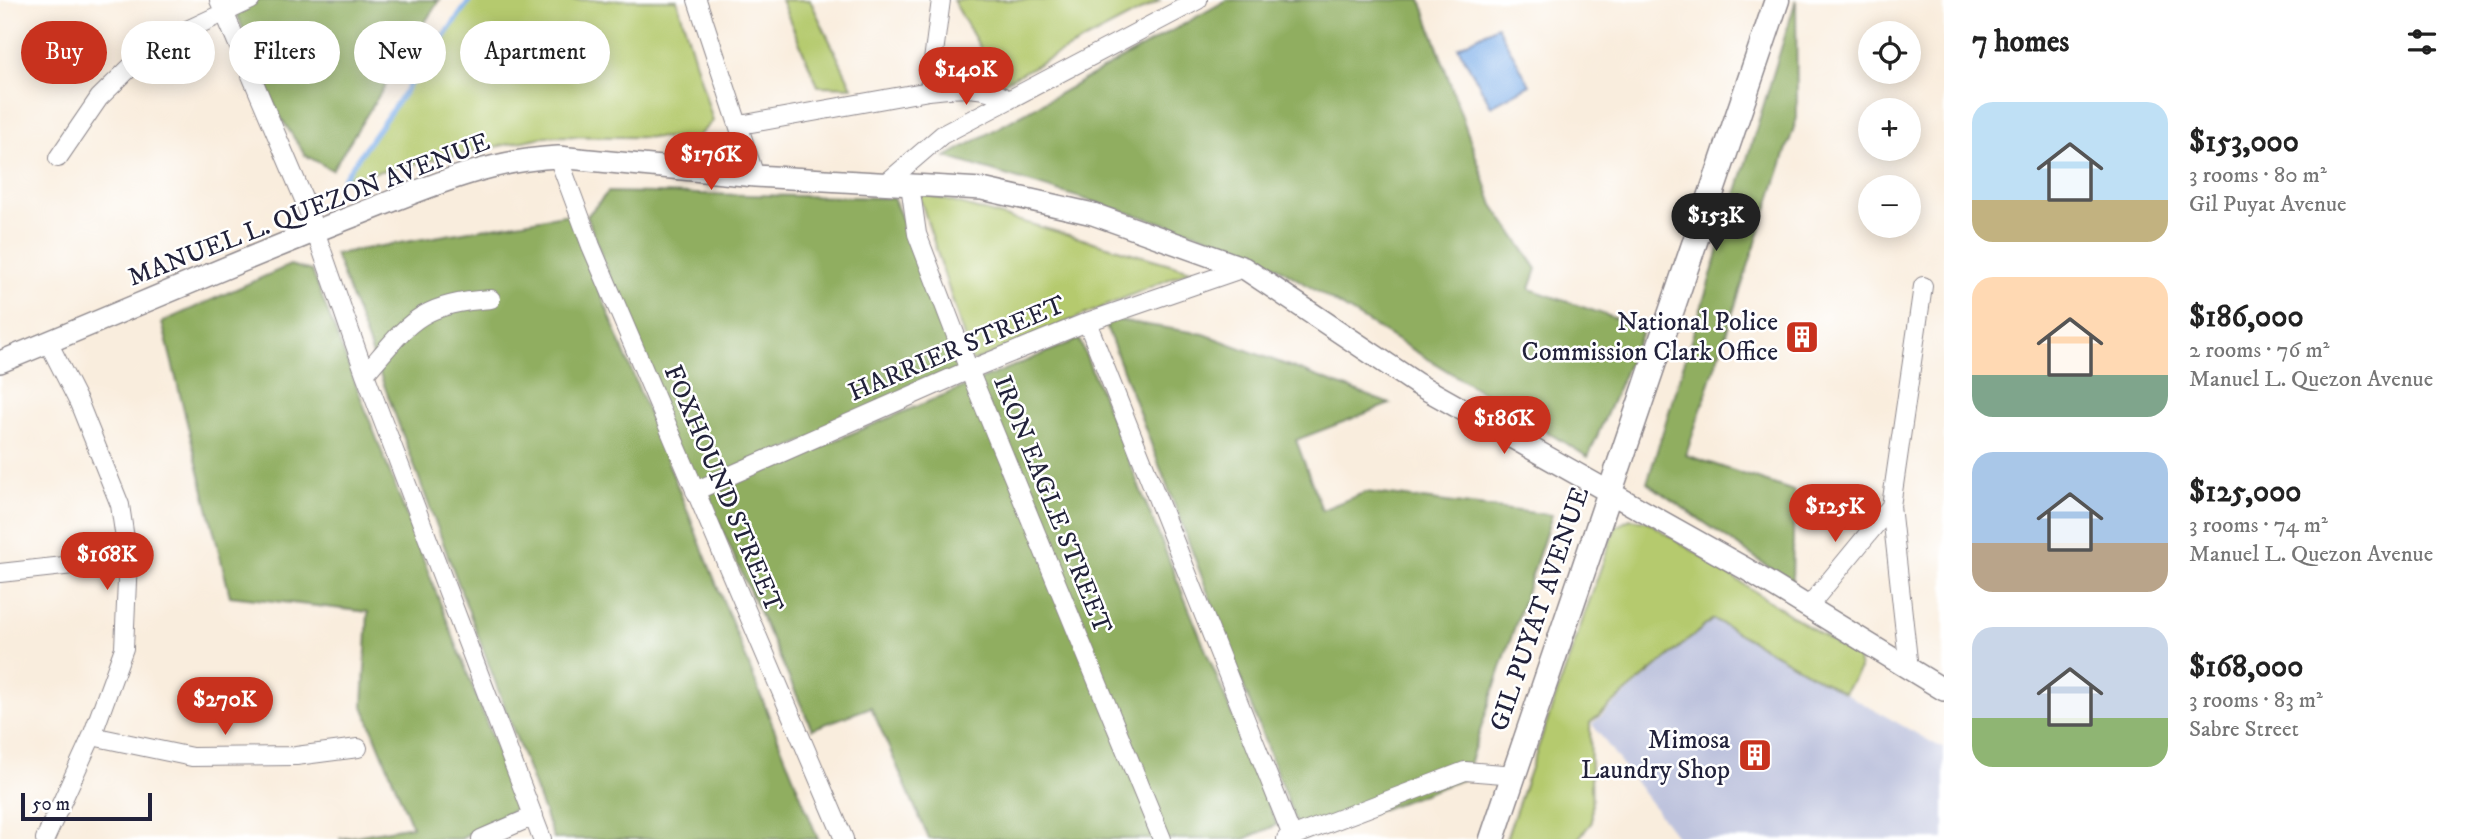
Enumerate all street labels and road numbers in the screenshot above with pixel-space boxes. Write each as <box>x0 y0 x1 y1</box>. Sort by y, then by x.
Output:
street label: MANUEL L. QUEZON AVENUE <box>123 126 495 294</box>
street label: HARRIER STREET <box>844 288 1071 410</box>
street label: FOXHOUND STREET <box>656 360 790 618</box>
street label: IRON EAGLE STREET <box>985 371 1119 639</box>
street label: GIL PUYAT AVENUE <box>1483 483 1597 735</box>

